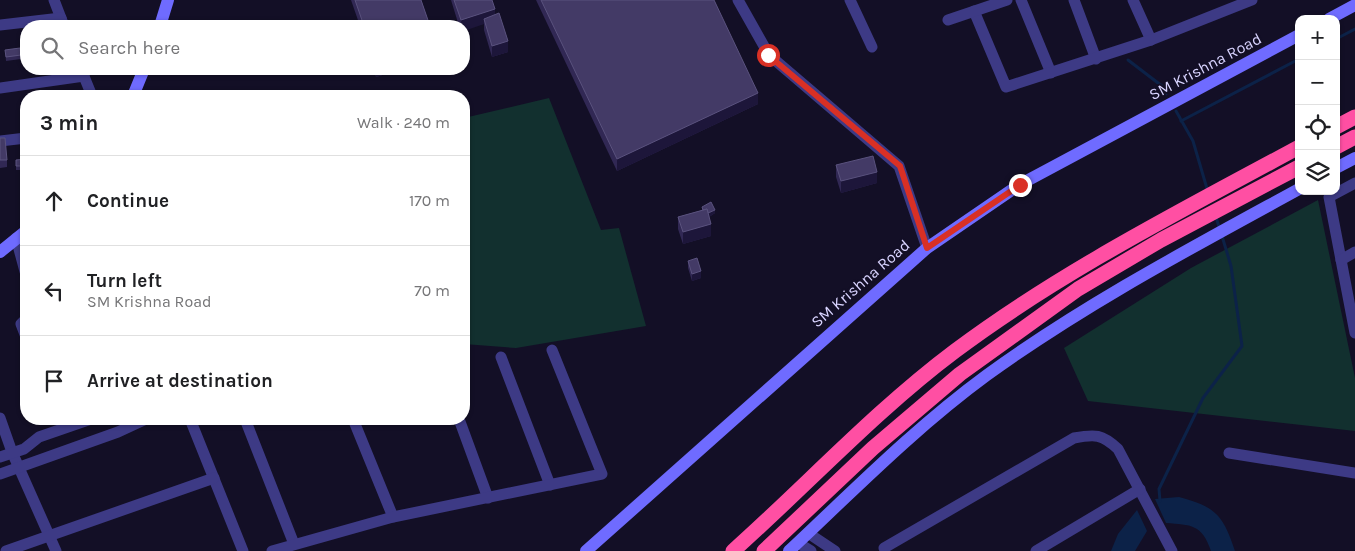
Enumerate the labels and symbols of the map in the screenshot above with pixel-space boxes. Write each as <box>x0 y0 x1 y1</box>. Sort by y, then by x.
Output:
street label: SM Krishna Road <box>1146 29 1265 104</box>
route start <box>757 44 780 67</box>
route end <box>1009 174 1032 197</box>
street label: SM Krishna Road <box>807 235 914 331</box>

